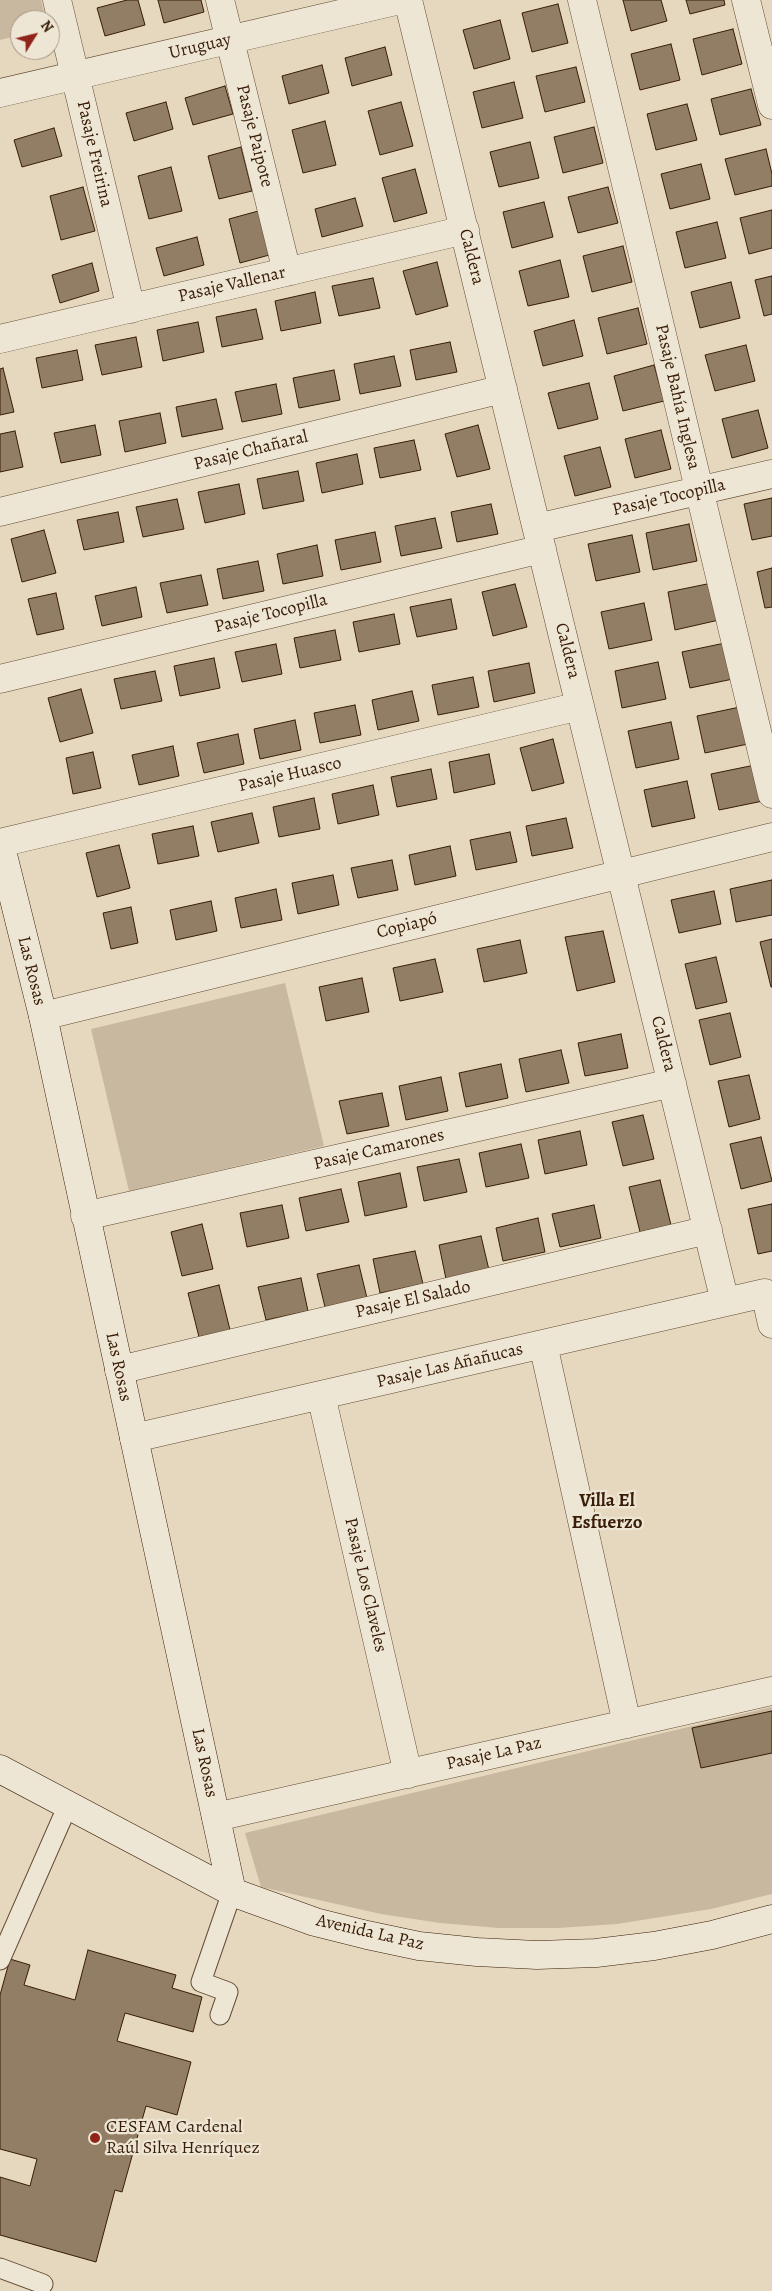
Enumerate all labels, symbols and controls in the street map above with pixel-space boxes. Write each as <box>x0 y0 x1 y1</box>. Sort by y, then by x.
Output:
north arrow <box>10 10 60 60</box>
text: N <box>36 17 57 36</box>
street label: Uruguay <box>167 29 233 65</box>
street label: Pasaje Paipote <box>231 82 277 190</box>
street label: Pasaje Freirina <box>71 99 117 209</box>
street label: Caldera <box>454 227 488 287</box>
street label: Pasaje Vallenar <box>176 262 288 308</box>
street label: Pasaje Bahía Inglesa <box>650 322 704 472</box>
street label: Pasaje Chañaral <box>192 426 310 476</box>
street label: Pasaje Tocopilla <box>610 474 728 522</box>
street label: Pasaje Tocopilla <box>212 590 330 638</box>
street label: Caldera <box>550 621 584 681</box>
street label: Pasaje Huasco <box>236 753 344 797</box>
street label: Copiapó <box>375 908 439 944</box>
street label: Las Rosas <box>12 934 50 1008</box>
street label: Caldera <box>646 1014 680 1074</box>
street label: Pasaje Camarones <box>312 1124 446 1176</box>
street label: Pasaje El Salado <box>353 1276 473 1324</box>
street label: Las Rosas <box>100 1330 136 1404</box>
street label: Pasaje Las Añañucas <box>375 1339 525 1393</box>
district label: Villa El Esfuerzo <box>571 1490 643 1534</box>
street label: Pasaje Los Claveles <box>339 1515 391 1655</box>
street label: Las Rosas <box>186 1726 222 1800</box>
street label: Pasaje La Paz <box>444 1733 544 1775</box>
street label: Avenida La Paz <box>314 1910 426 1956</box>
place label: CESFAM Cardenal Raúl Silva Henríquez <box>106 2117 260 2160</box>
marker: CESFAM Cardenal Raúl Silva Henríquez <box>88 2131 102 2145</box>

